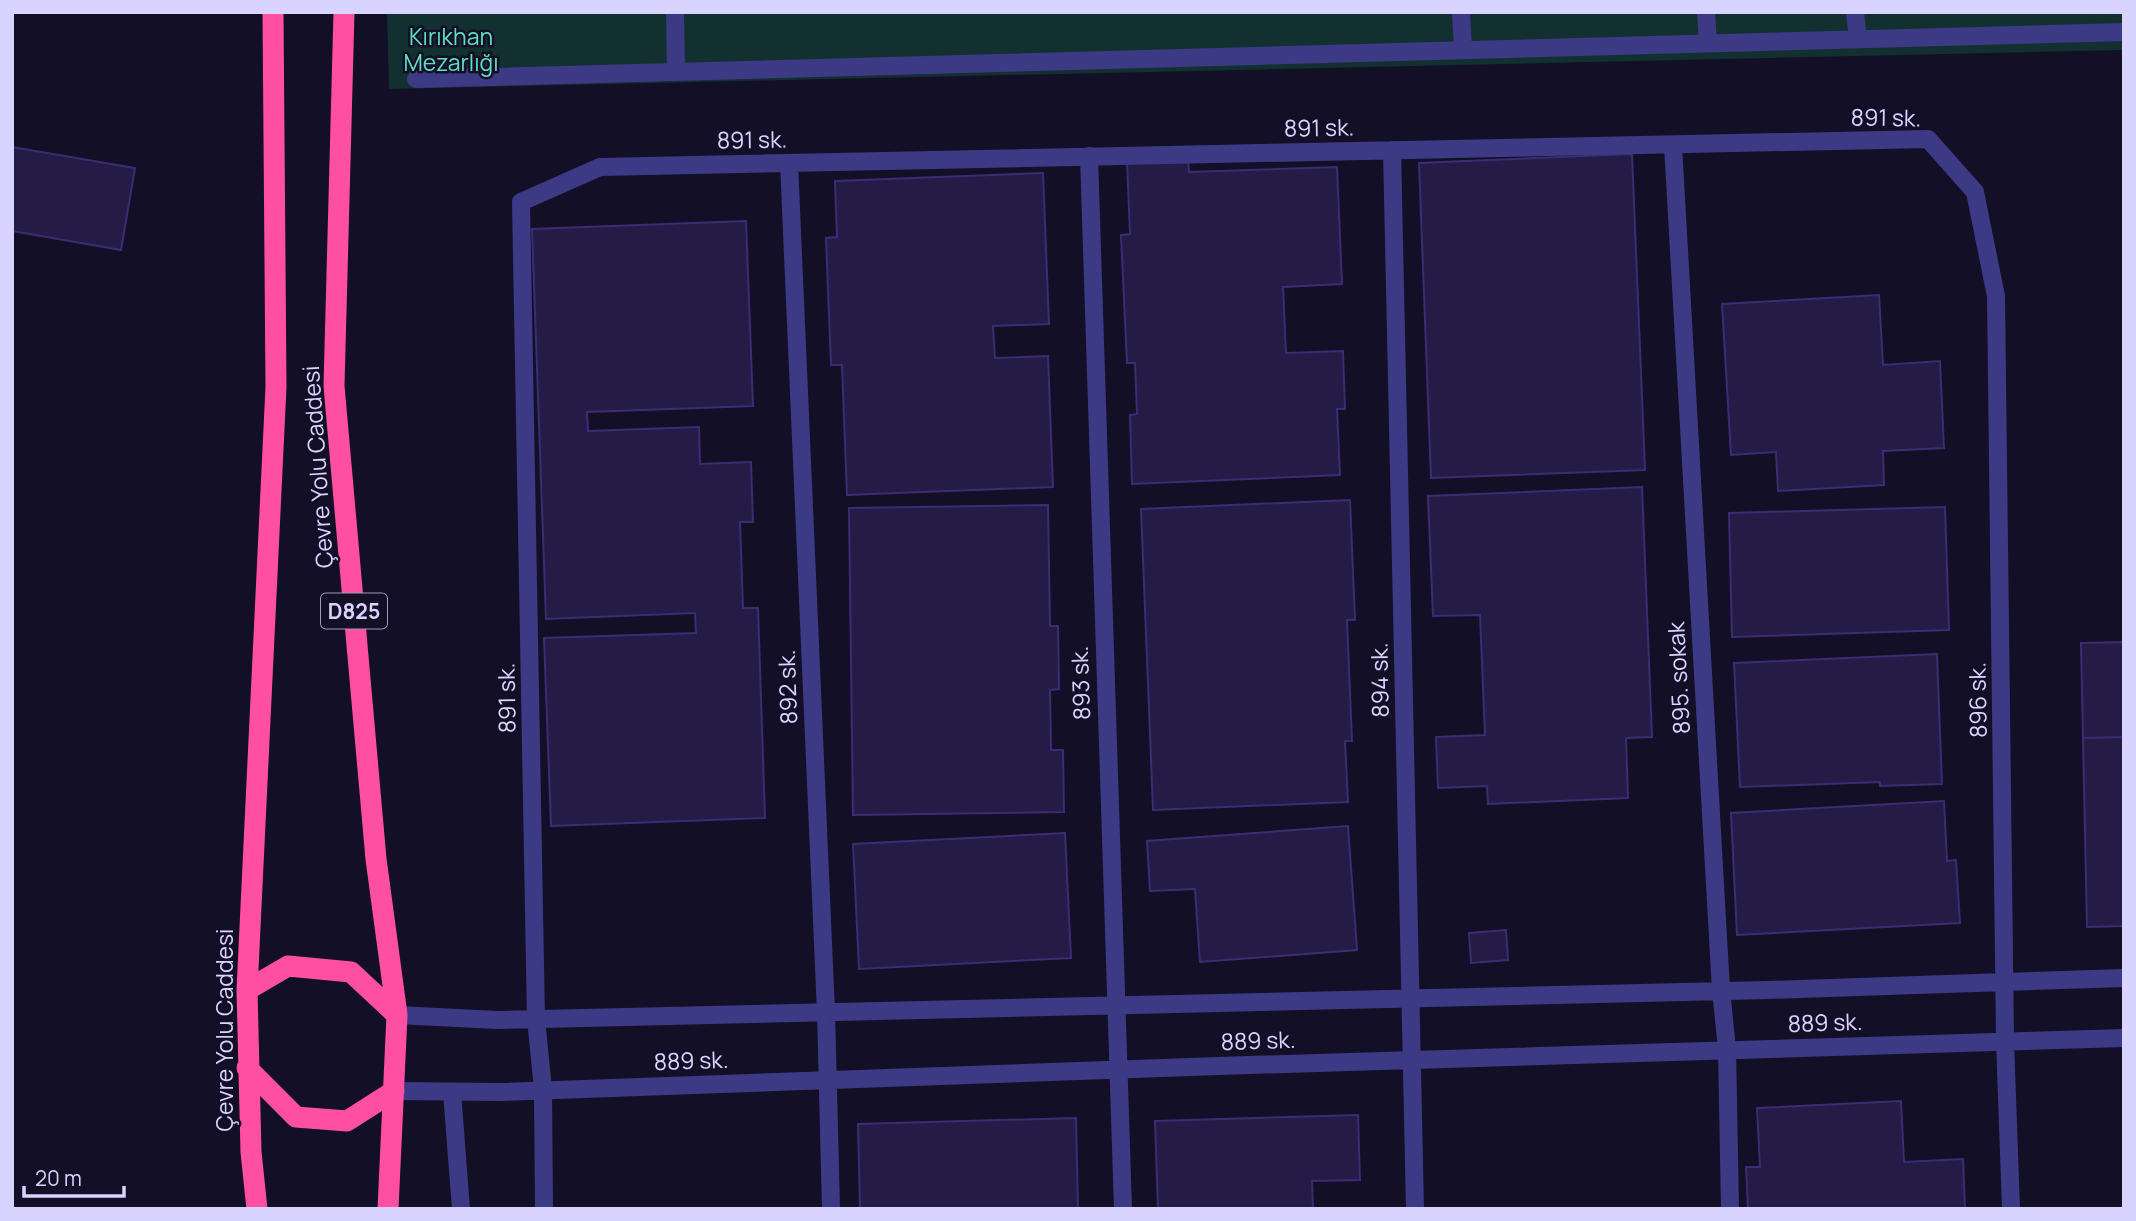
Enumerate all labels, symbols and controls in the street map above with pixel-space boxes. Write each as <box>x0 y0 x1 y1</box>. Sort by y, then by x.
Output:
park label: Kırıkhan Mezarlığı <box>403 20 499 78</box>
street label: 891 sk. <box>1850 100 1922 134</box>
street label: 891 sk. <box>1283 110 1355 144</box>
street label: 891 sk. <box>716 122 788 156</box>
street label: Çevre Yolu Caddesi <box>294 365 340 569</box>
road number: D825 <box>321 594 387 628</box>
street label: 895. sokak <box>1659 620 1697 735</box>
street label: 894 sk. <box>1362 642 1396 718</box>
street label: 893 sk. <box>1063 645 1097 721</box>
street label: 892 sk. <box>770 649 804 725</box>
street label: 891 sk. <box>489 662 523 734</box>
street label: 896 sk. <box>1960 662 1994 738</box>
street label: Çevre Yolu Caddesi <box>208 929 240 1131</box>
street label: 889 sk. <box>1787 1005 1863 1039</box>
street label: 889 sk. <box>1220 1023 1296 1057</box>
street label: 889 sk. <box>653 1043 729 1077</box>
scale bar <box>24 1154 124 1198</box>
text: 20 m <box>35 1164 82 1192</box>

